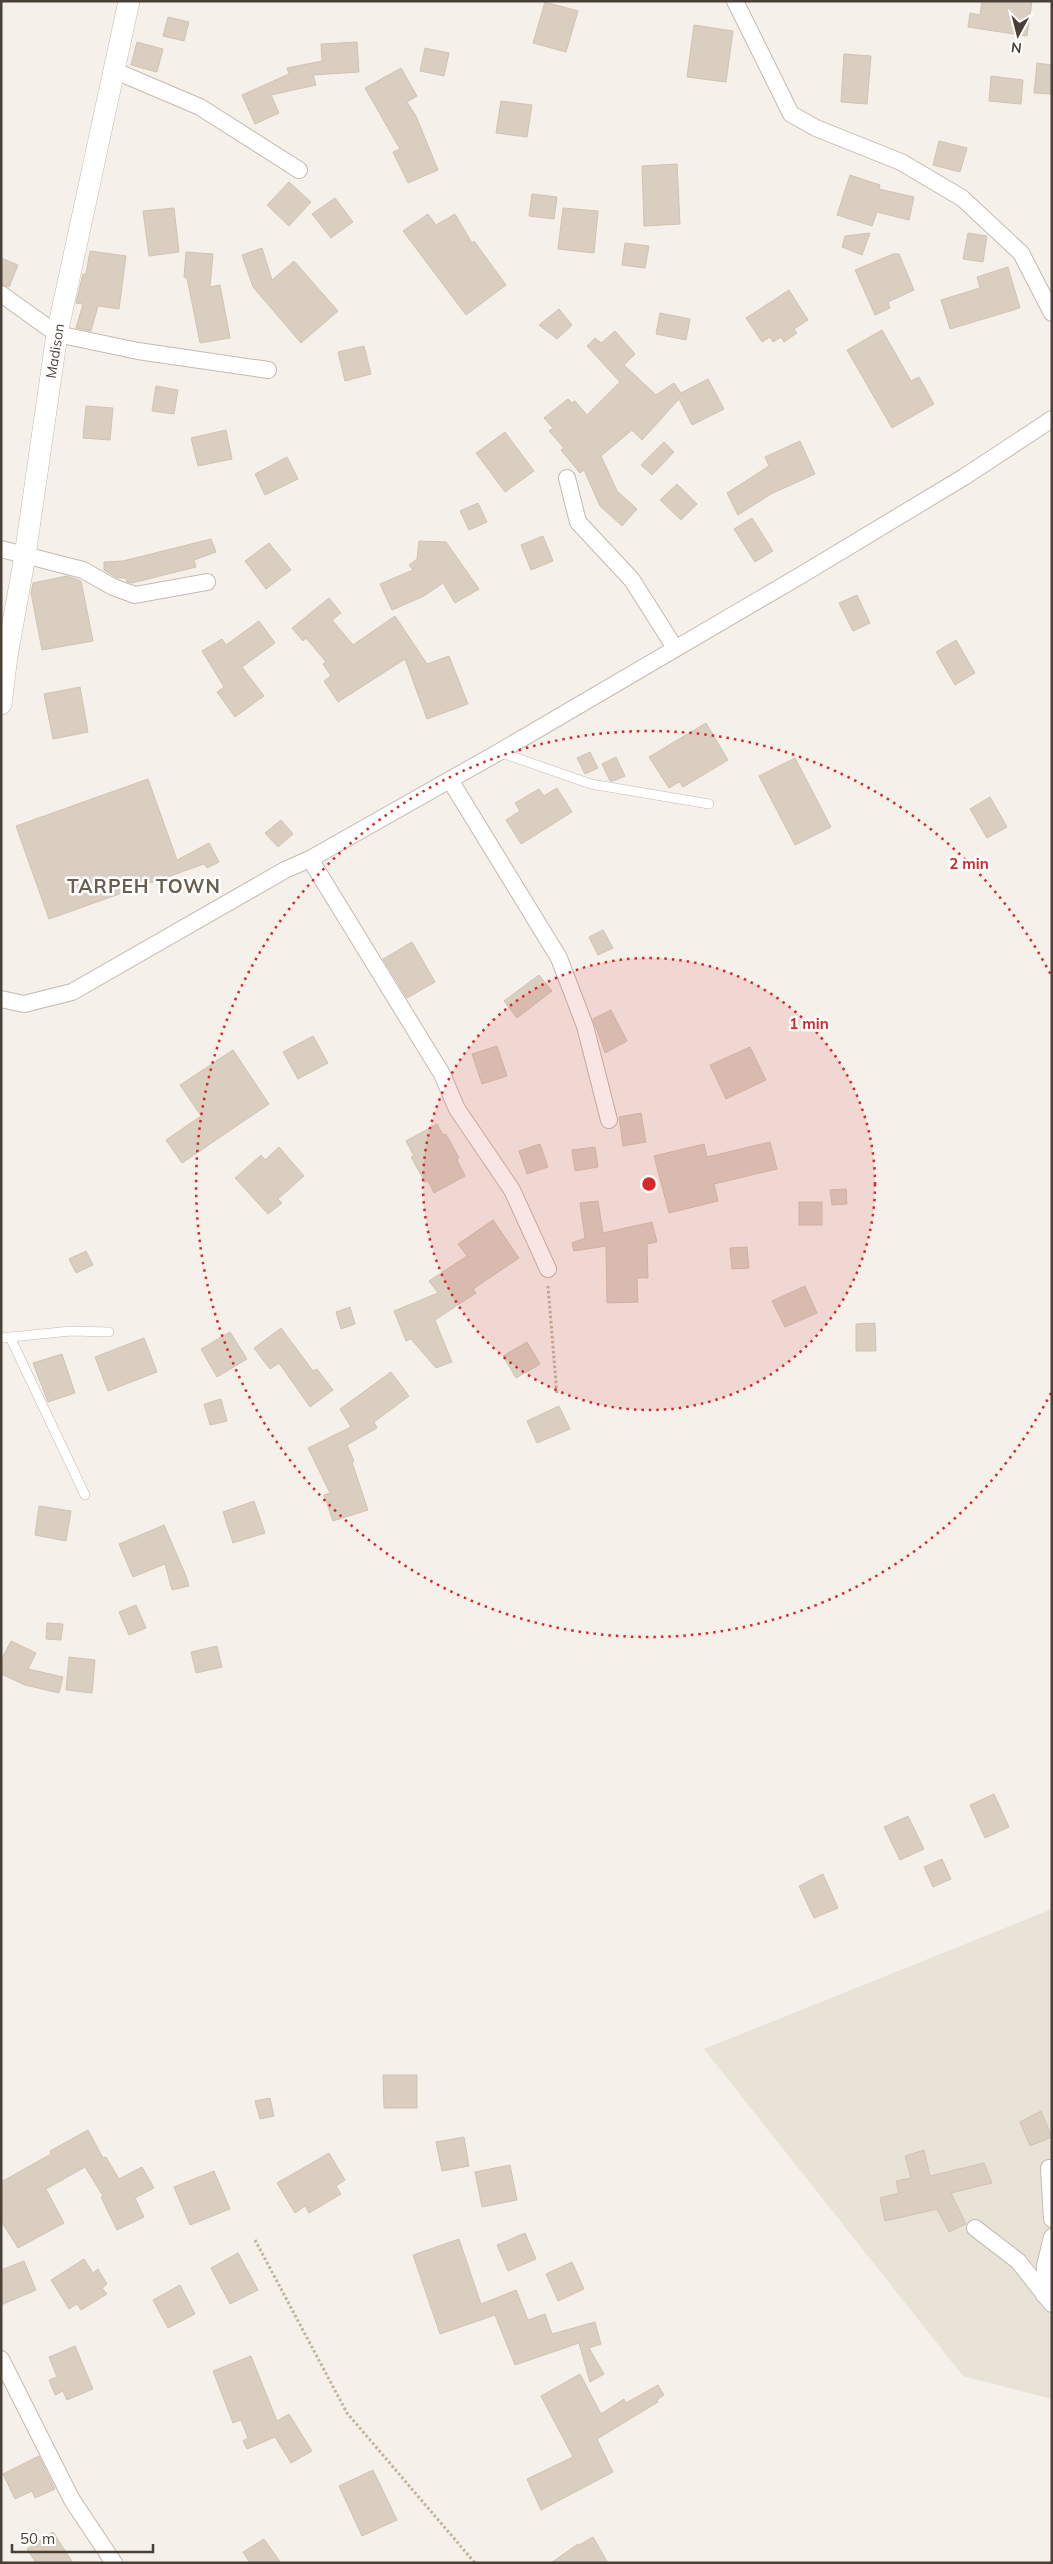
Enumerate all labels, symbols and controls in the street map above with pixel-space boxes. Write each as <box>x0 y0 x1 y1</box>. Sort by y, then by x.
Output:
north arrow <box>993 10 1043 60</box>
text: N <box>1010 38 1023 57</box>
street label: Madison <box>42 322 68 380</box>
text: 2 min <box>949 854 989 873</box>
district label: TARPEH TOWN <box>67 874 221 898</box>
text: 1 min <box>789 1014 829 1033</box>
centre of rings <box>640 1175 658 1193</box>
scale bar <box>12 2522 154 2554</box>
text: 50 m <box>20 2529 55 2548</box>

